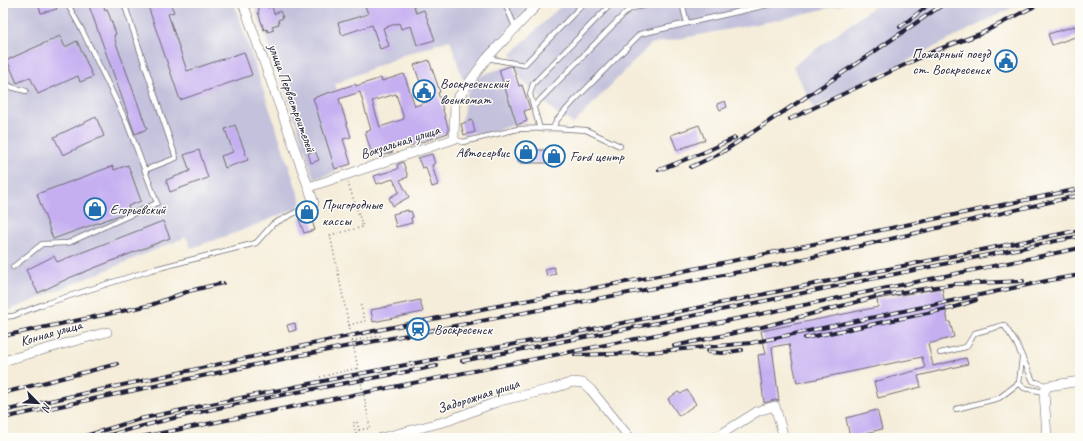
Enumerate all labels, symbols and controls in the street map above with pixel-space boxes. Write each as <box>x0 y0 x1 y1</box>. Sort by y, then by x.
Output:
street label: улица Первостроителей <box>264 41 320 156</box>
place label: Пожарный поезд ст. Воскресенск <box>912 45 992 78</box>
public building icon: Пожарный поезд ст. Воскресенск <box>993 48 1019 74</box>
place label: Воскресенский военкомат <box>440 75 510 108</box>
public building icon: Воскресенский военкомат <box>411 78 437 104</box>
street label: Вокзальная улица <box>358 121 443 163</box>
shop icon: Автосервис <box>513 139 539 165</box>
shop icon: Ford центр <box>541 143 567 169</box>
place label: Автосервис <box>456 144 511 161</box>
place label: Ford центр <box>570 148 625 165</box>
shop icon: Егорьевский <box>82 196 108 222</box>
place label: Пригородные кассы <box>322 196 384 229</box>
shop icon: Пригородные кассы <box>294 199 320 225</box>
place label: Егорьевский <box>110 201 167 218</box>
street label: Конная улица <box>18 316 85 350</box>
station icon: Воскресенск <box>405 316 431 342</box>
place label: Воскресенск <box>434 321 494 338</box>
street label: Задорожная улица <box>435 374 522 417</box>
north arrow <box>18 383 58 423</box>
text: N <box>38 401 55 415</box>

